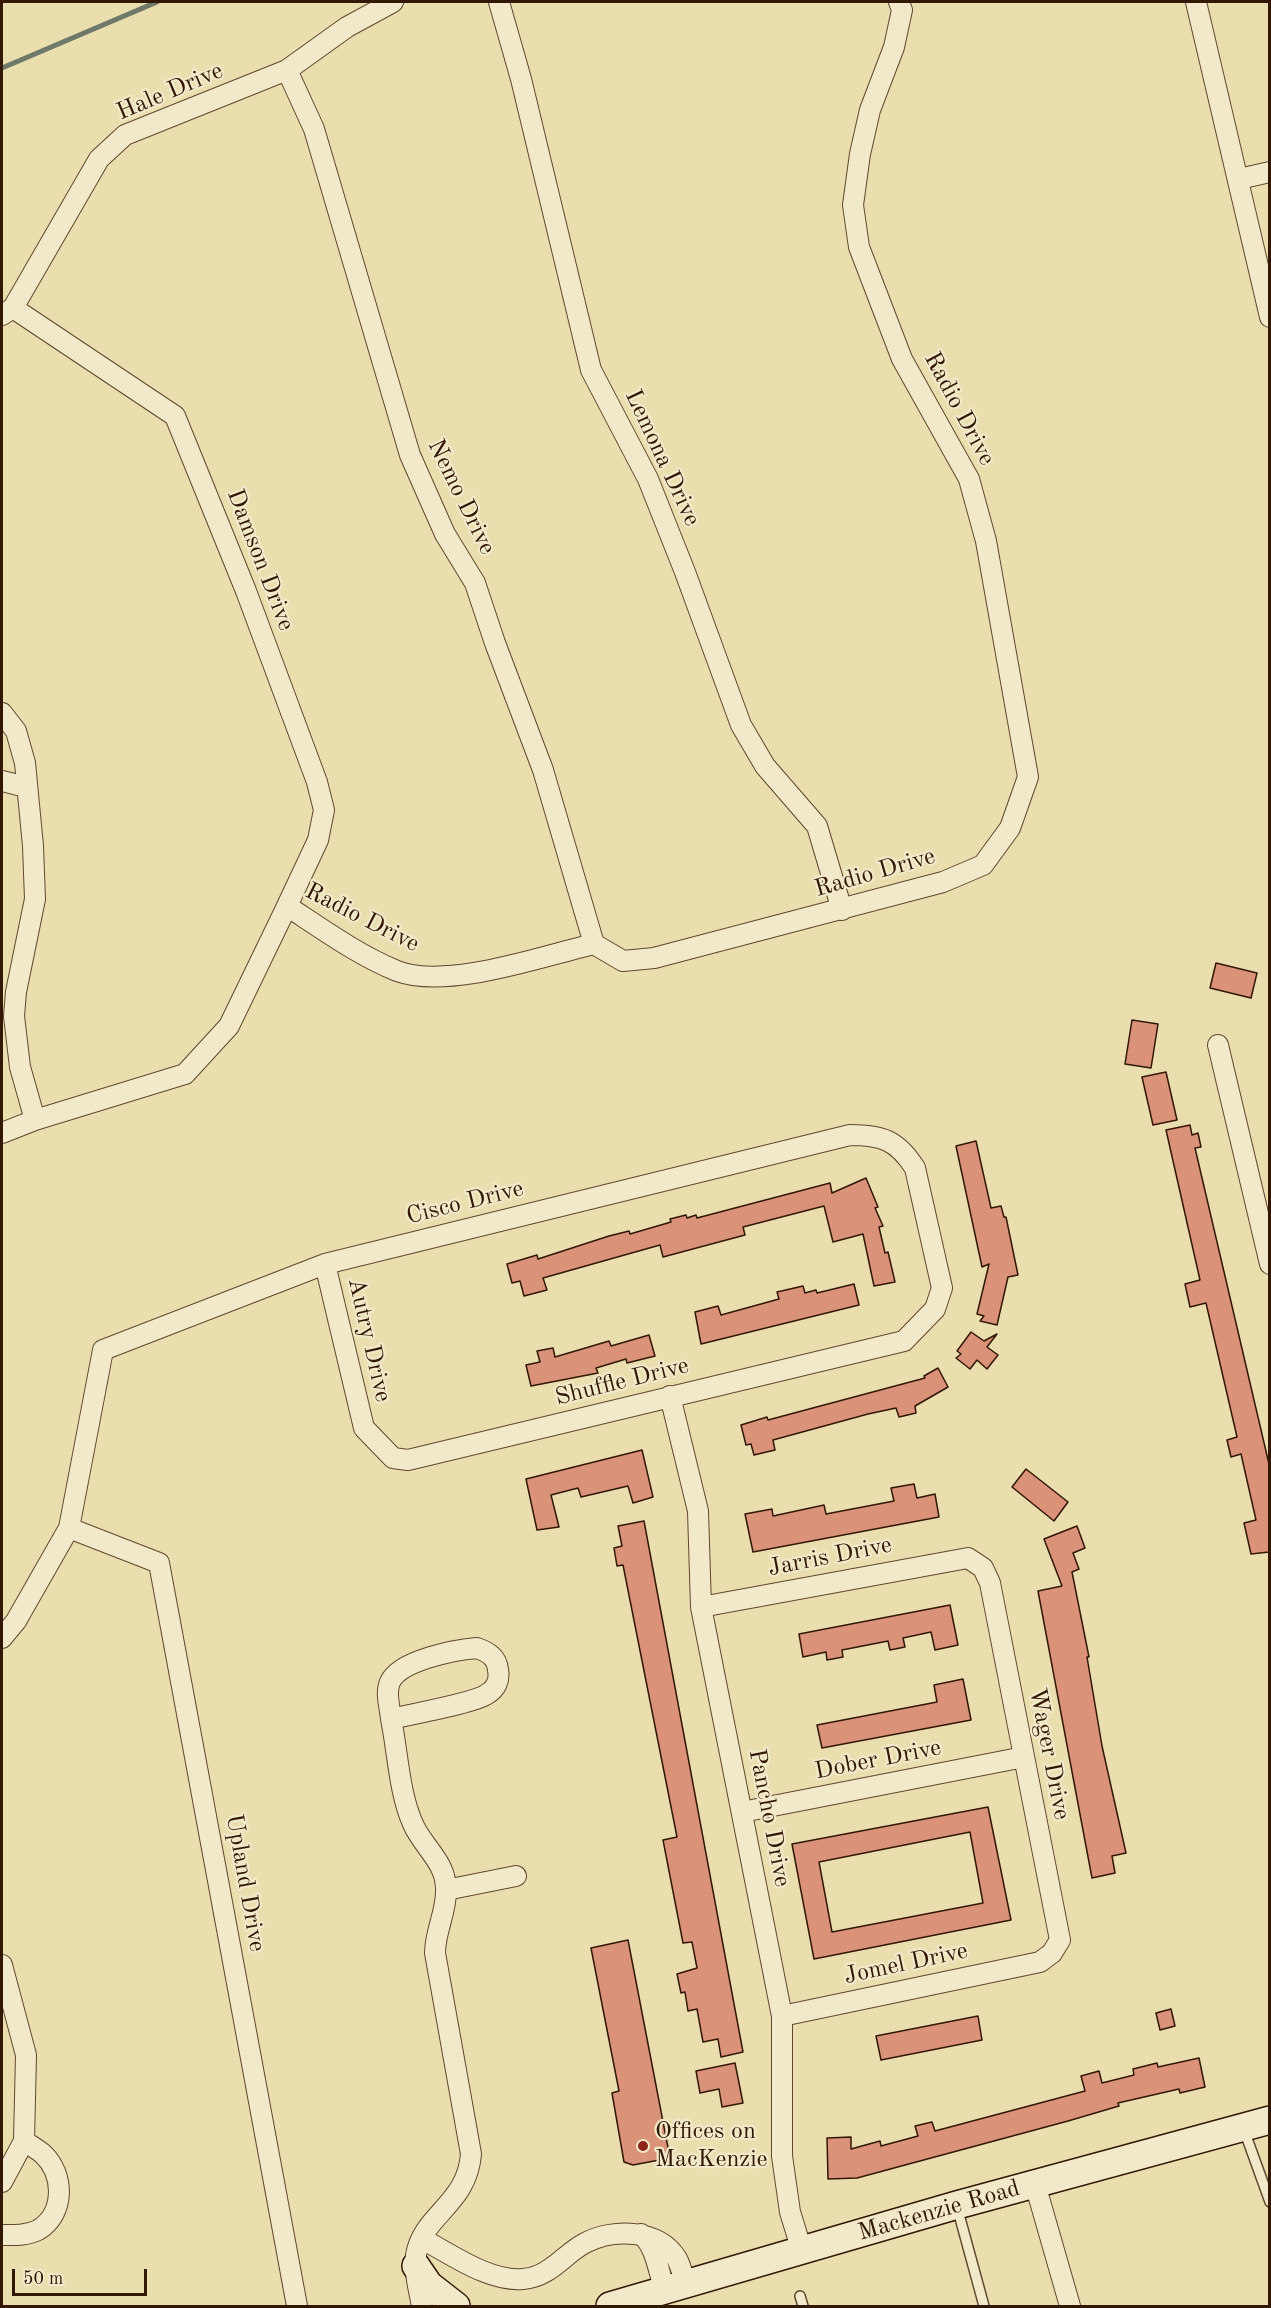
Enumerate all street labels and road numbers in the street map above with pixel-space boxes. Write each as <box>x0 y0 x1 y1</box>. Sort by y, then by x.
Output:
street label: Hale Drive <box>113 57 227 127</box>
street label: Radio Drive <box>917 347 1001 471</box>
street label: Lemona Drive <box>618 385 706 531</box>
street label: Nemo Drive <box>421 435 501 559</box>
street label: Damson Drive <box>220 485 300 635</box>
street label: Radio Drive <box>811 842 939 904</box>
street label: Radio Drive <box>300 877 424 959</box>
street label: Cisco Drive <box>403 1175 527 1231</box>
street label: Autry Drive <box>341 1275 397 1405</box>
street label: Shuffle Drive <box>552 1351 692 1413</box>
street label: Jarris Drive <box>766 1531 894 1583</box>
street label: Wager Drive <box>1022 1686 1076 1822</box>
street label: Dober Drive <box>812 1734 944 1786</box>
street label: Pancho Drive <box>742 1747 796 1889</box>
street label: Upland Drive <box>219 1812 271 1954</box>
street label: Jomel Drive <box>841 1937 971 1991</box>
street label: Mackenzie Road <box>855 2174 1023 2248</box>

